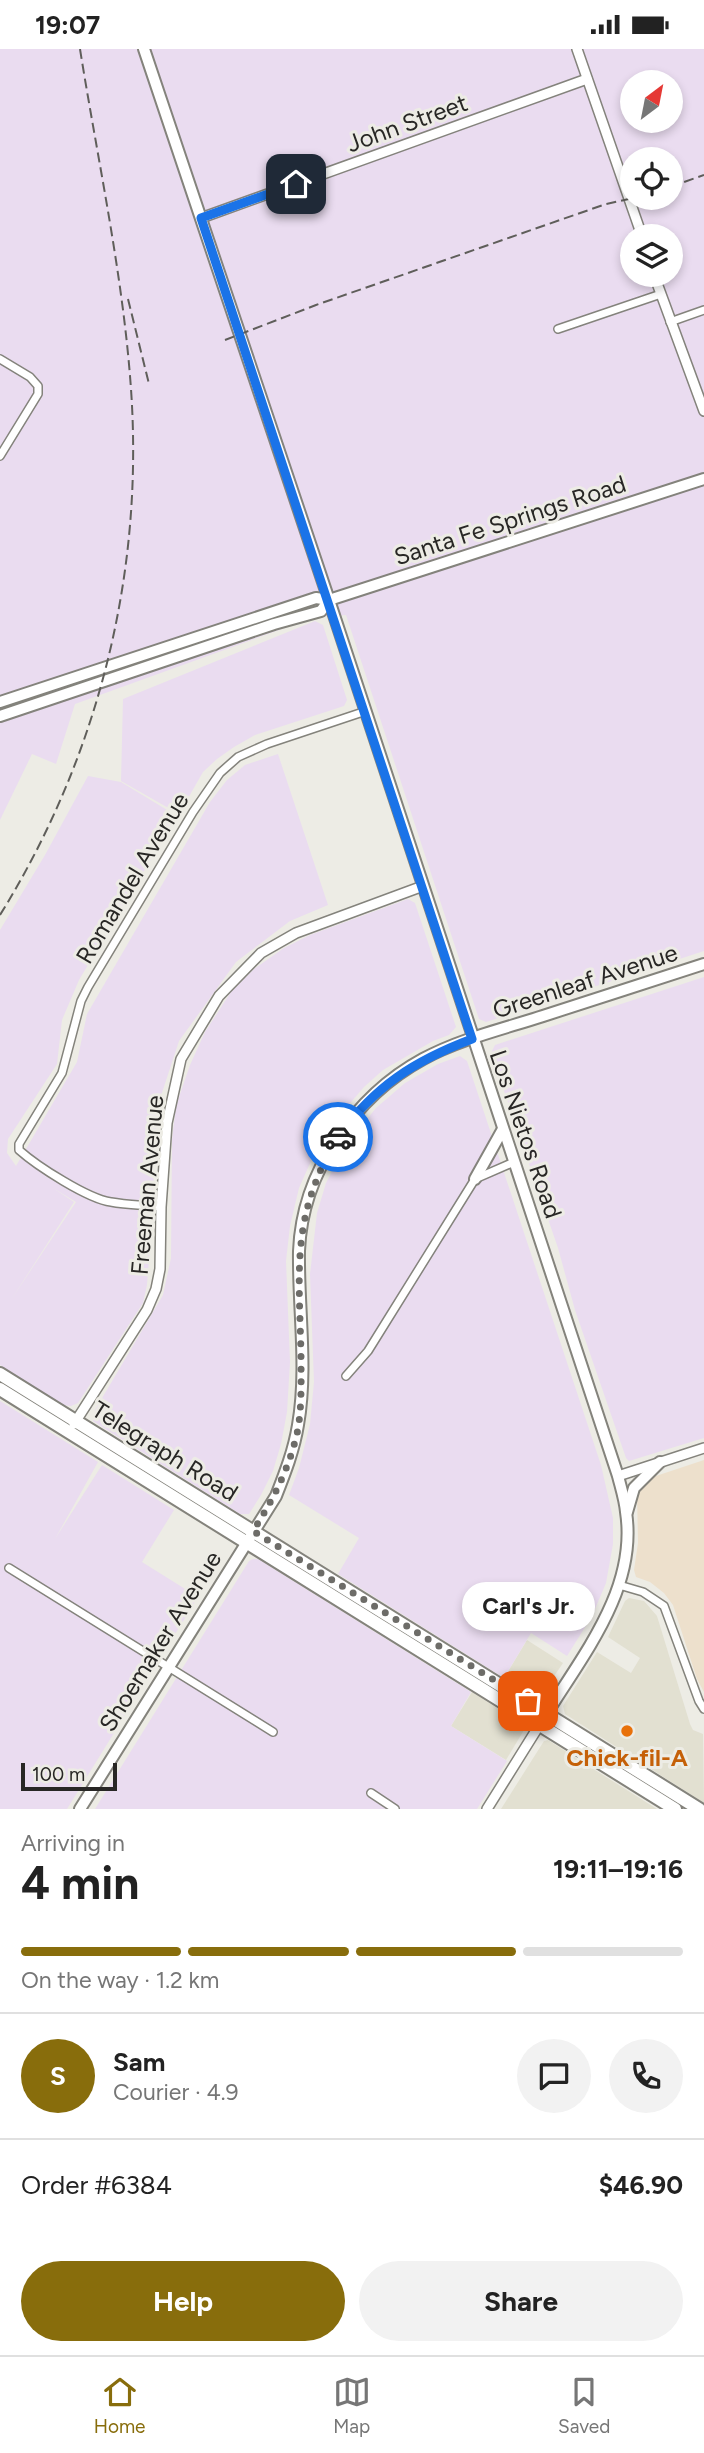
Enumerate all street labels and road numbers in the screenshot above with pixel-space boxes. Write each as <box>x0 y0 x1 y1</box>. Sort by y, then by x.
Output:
street label: John Street <box>343 88 471 158</box>
street label: Santa Fe Springs Road <box>390 469 630 571</box>
street label: Romandel Avenue <box>69 787 195 969</box>
street label: Greenleaf Avenue <box>489 937 681 1025</box>
street label: Los Nietos Road <box>484 1046 568 1222</box>
street label: Freeman Avenue <box>125 1094 169 1276</box>
street label: Telegraph Road <box>87 1395 243 1507</box>
street label: Shoemaker Avenue <box>93 1545 227 1737</box>

